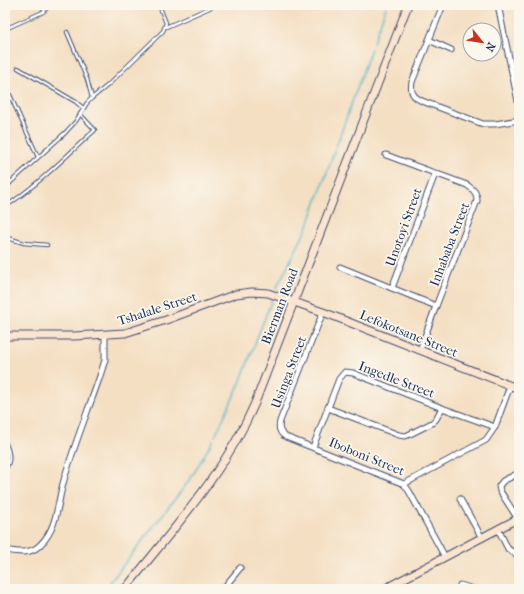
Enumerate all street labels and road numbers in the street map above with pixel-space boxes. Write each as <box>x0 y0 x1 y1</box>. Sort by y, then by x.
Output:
street label: Unotoyi Street <box>382 185 425 269</box>
street label: Inhababa Street <box>427 200 472 288</box>
street label: Bierman Road <box>258 265 301 346</box>
street label: Tshalale Street <box>116 288 199 328</box>
street label: Lefokotsane Street <box>358 307 460 360</box>
street label: Usinga Street <box>268 334 309 411</box>
street label: Ingedle Street <box>357 358 437 401</box>
street label: Iboboni Street <box>327 434 407 479</box>

